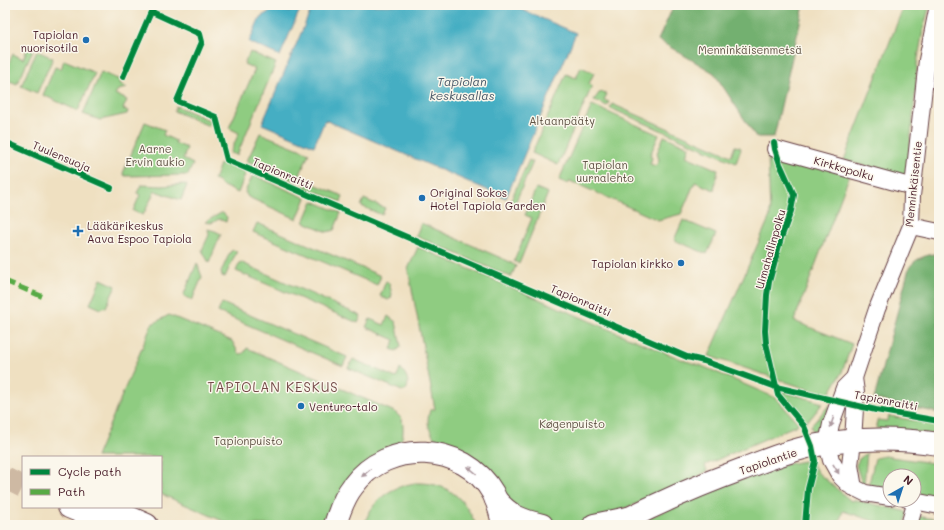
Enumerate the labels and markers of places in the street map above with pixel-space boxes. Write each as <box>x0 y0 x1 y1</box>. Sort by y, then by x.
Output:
place label: Tapiolan nuorisotila <box>21 27 78 55</box>
marker: Tapiolan nuorisotila <box>81 35 91 45</box>
place label: Original Sokos Hotel Tapiola Garden <box>430 185 546 213</box>
marker: Original Sokos Hotel Tapiola Garden <box>417 193 427 203</box>
place label: Lääkärikeskus Aava Espoo Tapiola <box>87 218 192 246</box>
marker: Lääkärikeskus Aava Espoo Tapiola <box>72 225 84 237</box>
place label: Tapiolan kirkko <box>591 256 673 271</box>
marker: Tapiolan kirkko <box>676 258 686 268</box>
place label: Venturo-talo <box>309 399 378 414</box>
marker: Venturo-talo <box>296 401 306 411</box>

